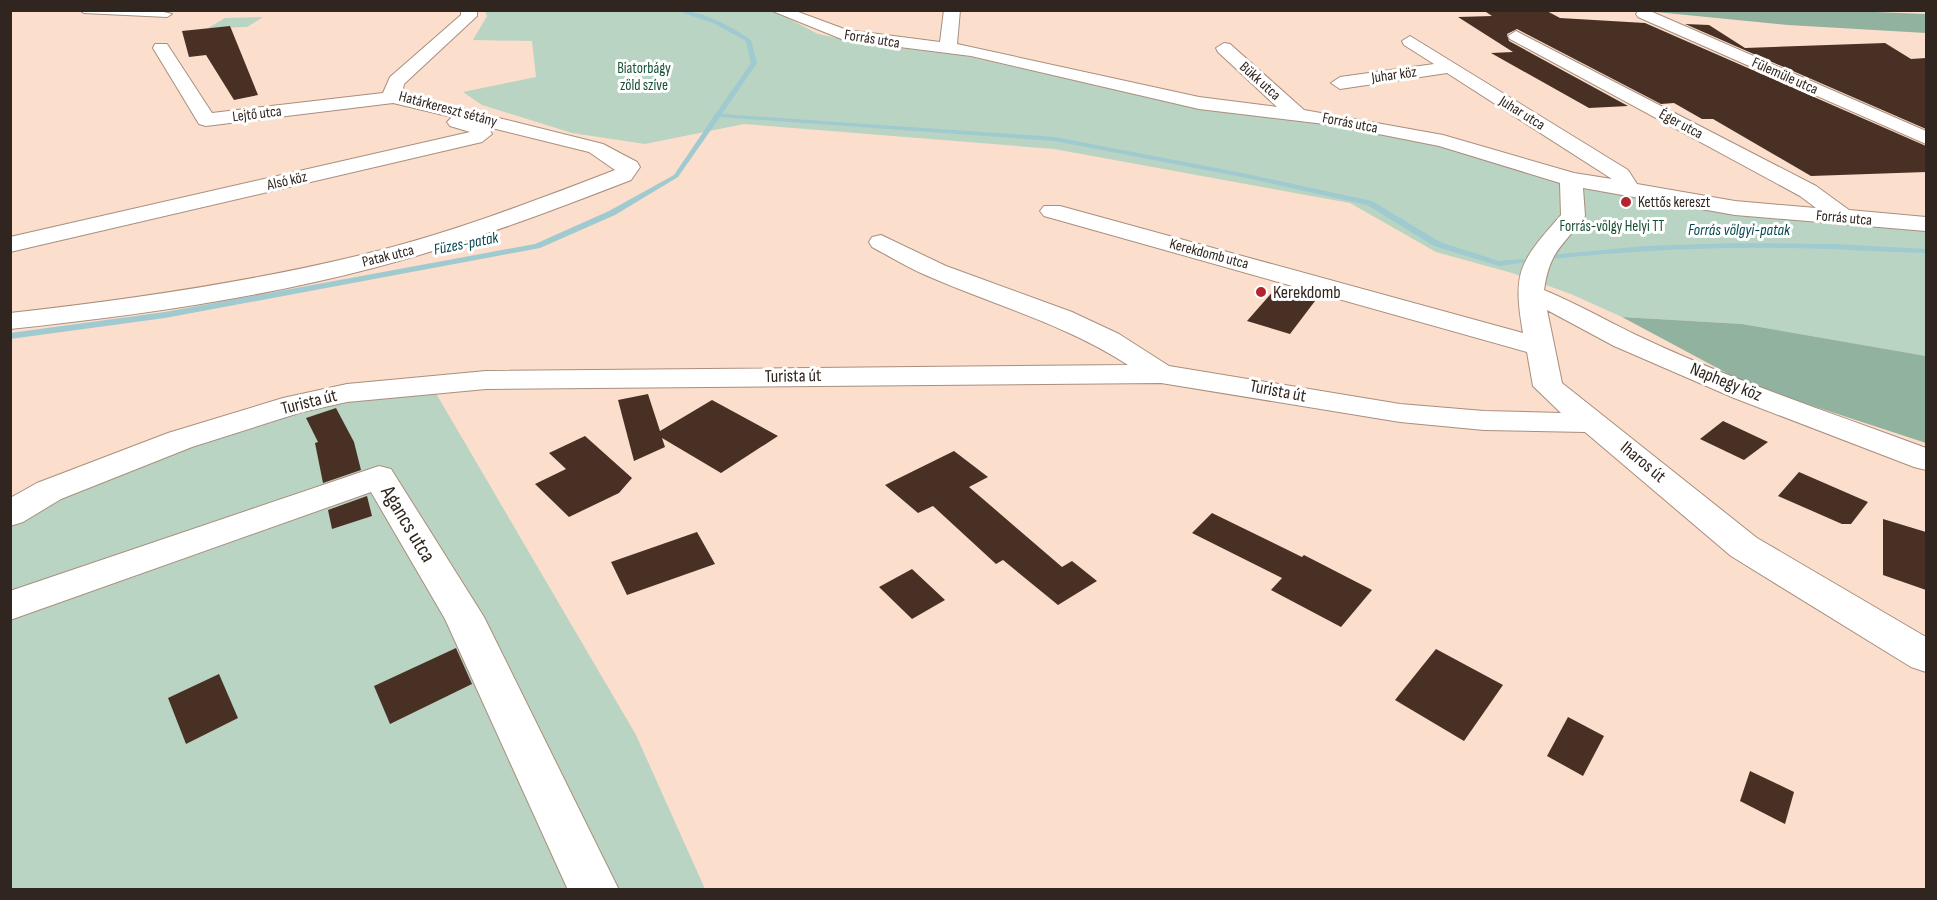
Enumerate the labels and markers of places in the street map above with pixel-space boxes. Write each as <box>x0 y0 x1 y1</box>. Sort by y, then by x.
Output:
place label: Kettős kereszt <box>1638 193 1711 212</box>
marker: Kettős kereszt <box>1619 195 1633 209</box>
place label: Kerekdomb <box>1273 282 1341 303</box>
marker: Kerekdomb <box>1254 285 1268 299</box>

